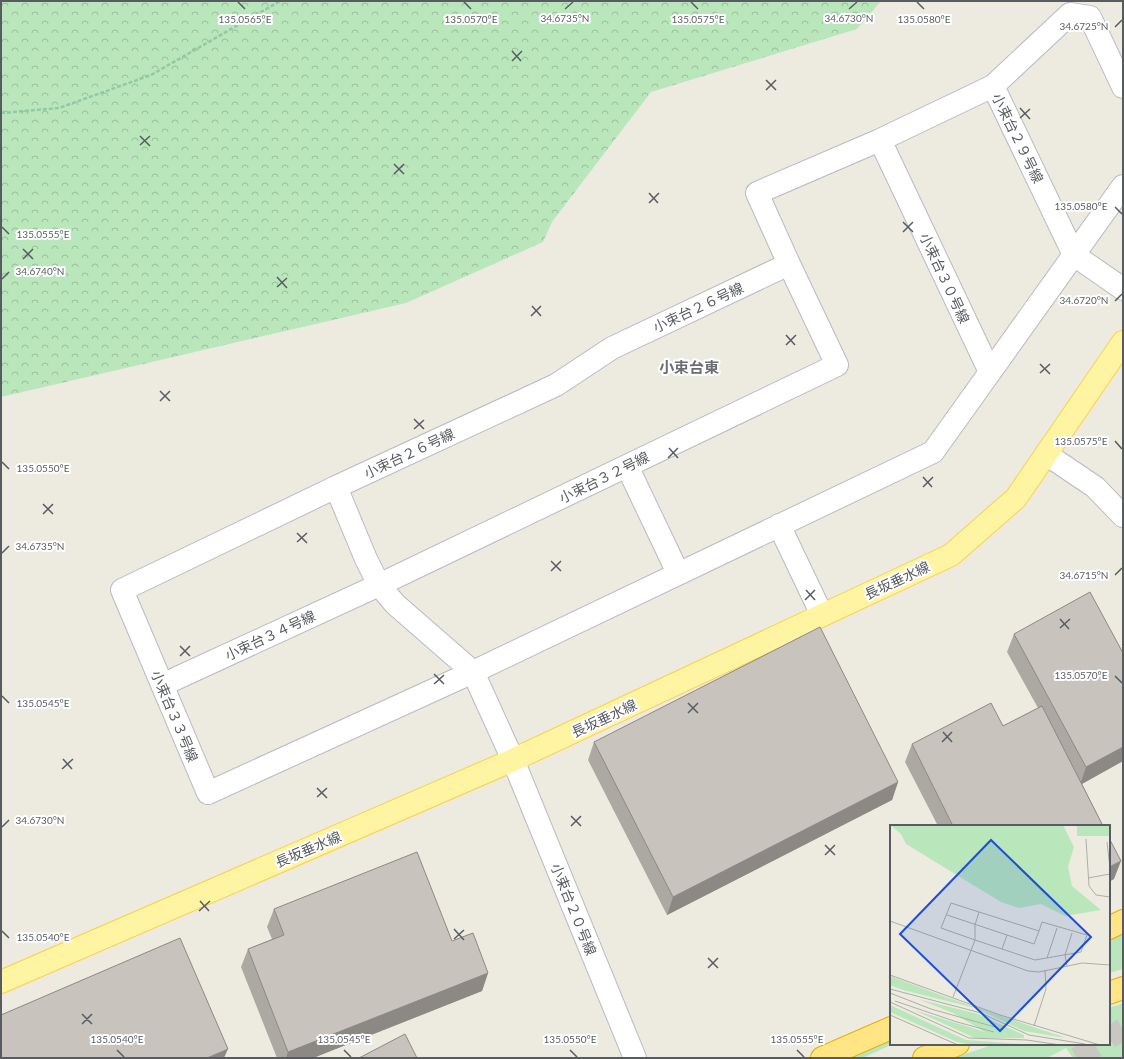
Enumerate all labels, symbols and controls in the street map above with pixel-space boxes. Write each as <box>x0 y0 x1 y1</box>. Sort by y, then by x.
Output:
text: 34.6735°N <box>541 12 589 24</box>
text: 34.6730°N <box>825 12 873 24</box>
text: 135.0565°E <box>219 13 272 25</box>
text: 135.0570°E <box>445 13 498 25</box>
text: 135.0575°E <box>672 13 725 25</box>
text: 135.0580°E <box>898 13 951 25</box>
text: 34.6725°N <box>1060 20 1108 32</box>
street label: 小束台２９号線 <box>989 90 1047 186</box>
text: 135.0580°E <box>1055 200 1108 212</box>
text: 135.0555°E <box>17 228 70 240</box>
street label: 小束台３０号線 <box>917 230 973 326</box>
text: 34.6740°N <box>16 265 64 277</box>
street label: 小束台２６号線 <box>650 279 746 335</box>
text: 34.6720°N <box>1060 294 1108 306</box>
district label: 小束台東 <box>659 358 719 376</box>
street label: 小束台２６号線 <box>361 425 457 481</box>
text: 135.0575°E <box>1055 435 1108 447</box>
street label: 小束台３２号線 <box>556 448 652 506</box>
text: 135.0550°E <box>17 462 70 474</box>
text: 34.6735°N <box>16 540 64 552</box>
street label: 長坂垂水線 <box>862 558 932 602</box>
text: 34.6715°N <box>1060 569 1108 581</box>
street label: 小束台３４号線 <box>222 607 318 663</box>
street label: 小束台３３号線 <box>148 668 202 764</box>
text: 135.0570°E <box>1055 669 1108 681</box>
street label: 長坂垂水線 <box>569 696 639 740</box>
text: 135.0545°E <box>17 697 70 709</box>
text: 34.6730°N <box>16 814 64 826</box>
inset map <box>890 825 1110 1045</box>
street label: 長坂垂水線 <box>272 828 344 870</box>
street label: 小束台２０号線 <box>548 860 600 958</box>
text: 135.0540°E <box>17 931 70 943</box>
text: 135.0540°E <box>91 1033 144 1045</box>
text: 135.0545°E <box>318 1033 371 1045</box>
text: 135.0550°E <box>544 1033 597 1045</box>
text: 135.0555°E <box>771 1033 824 1045</box>

